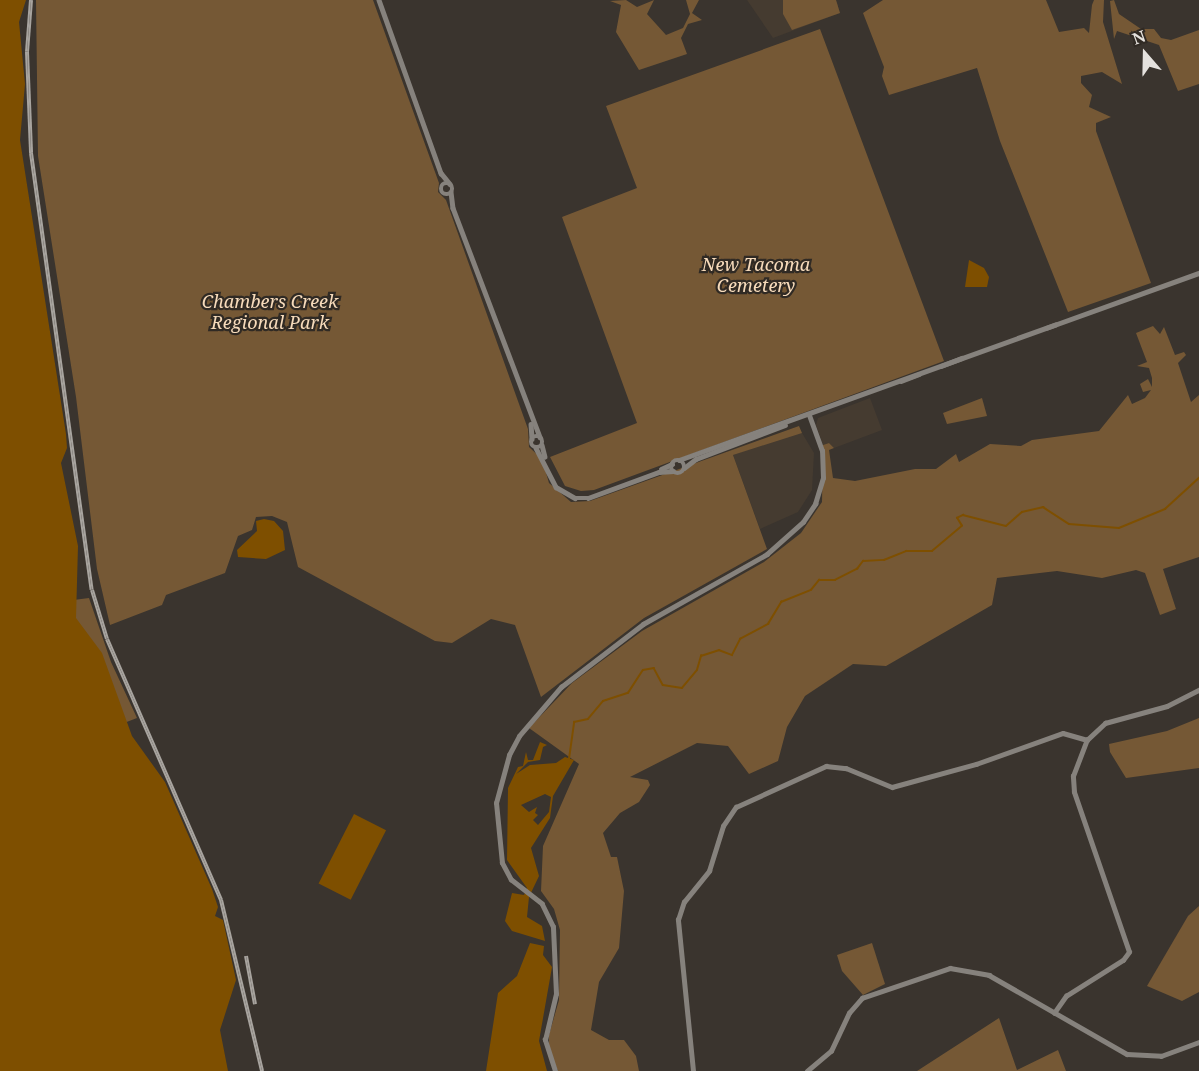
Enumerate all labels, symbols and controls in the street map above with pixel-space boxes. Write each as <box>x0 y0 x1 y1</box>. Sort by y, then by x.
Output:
north arrow <box>1115 24 1175 84</box>
text: N <box>1129 25 1149 50</box>
park label: New Tacoma Cemetery <box>702 254 810 296</box>
park label: Chambers Creek Regional Park <box>202 291 338 334</box>

